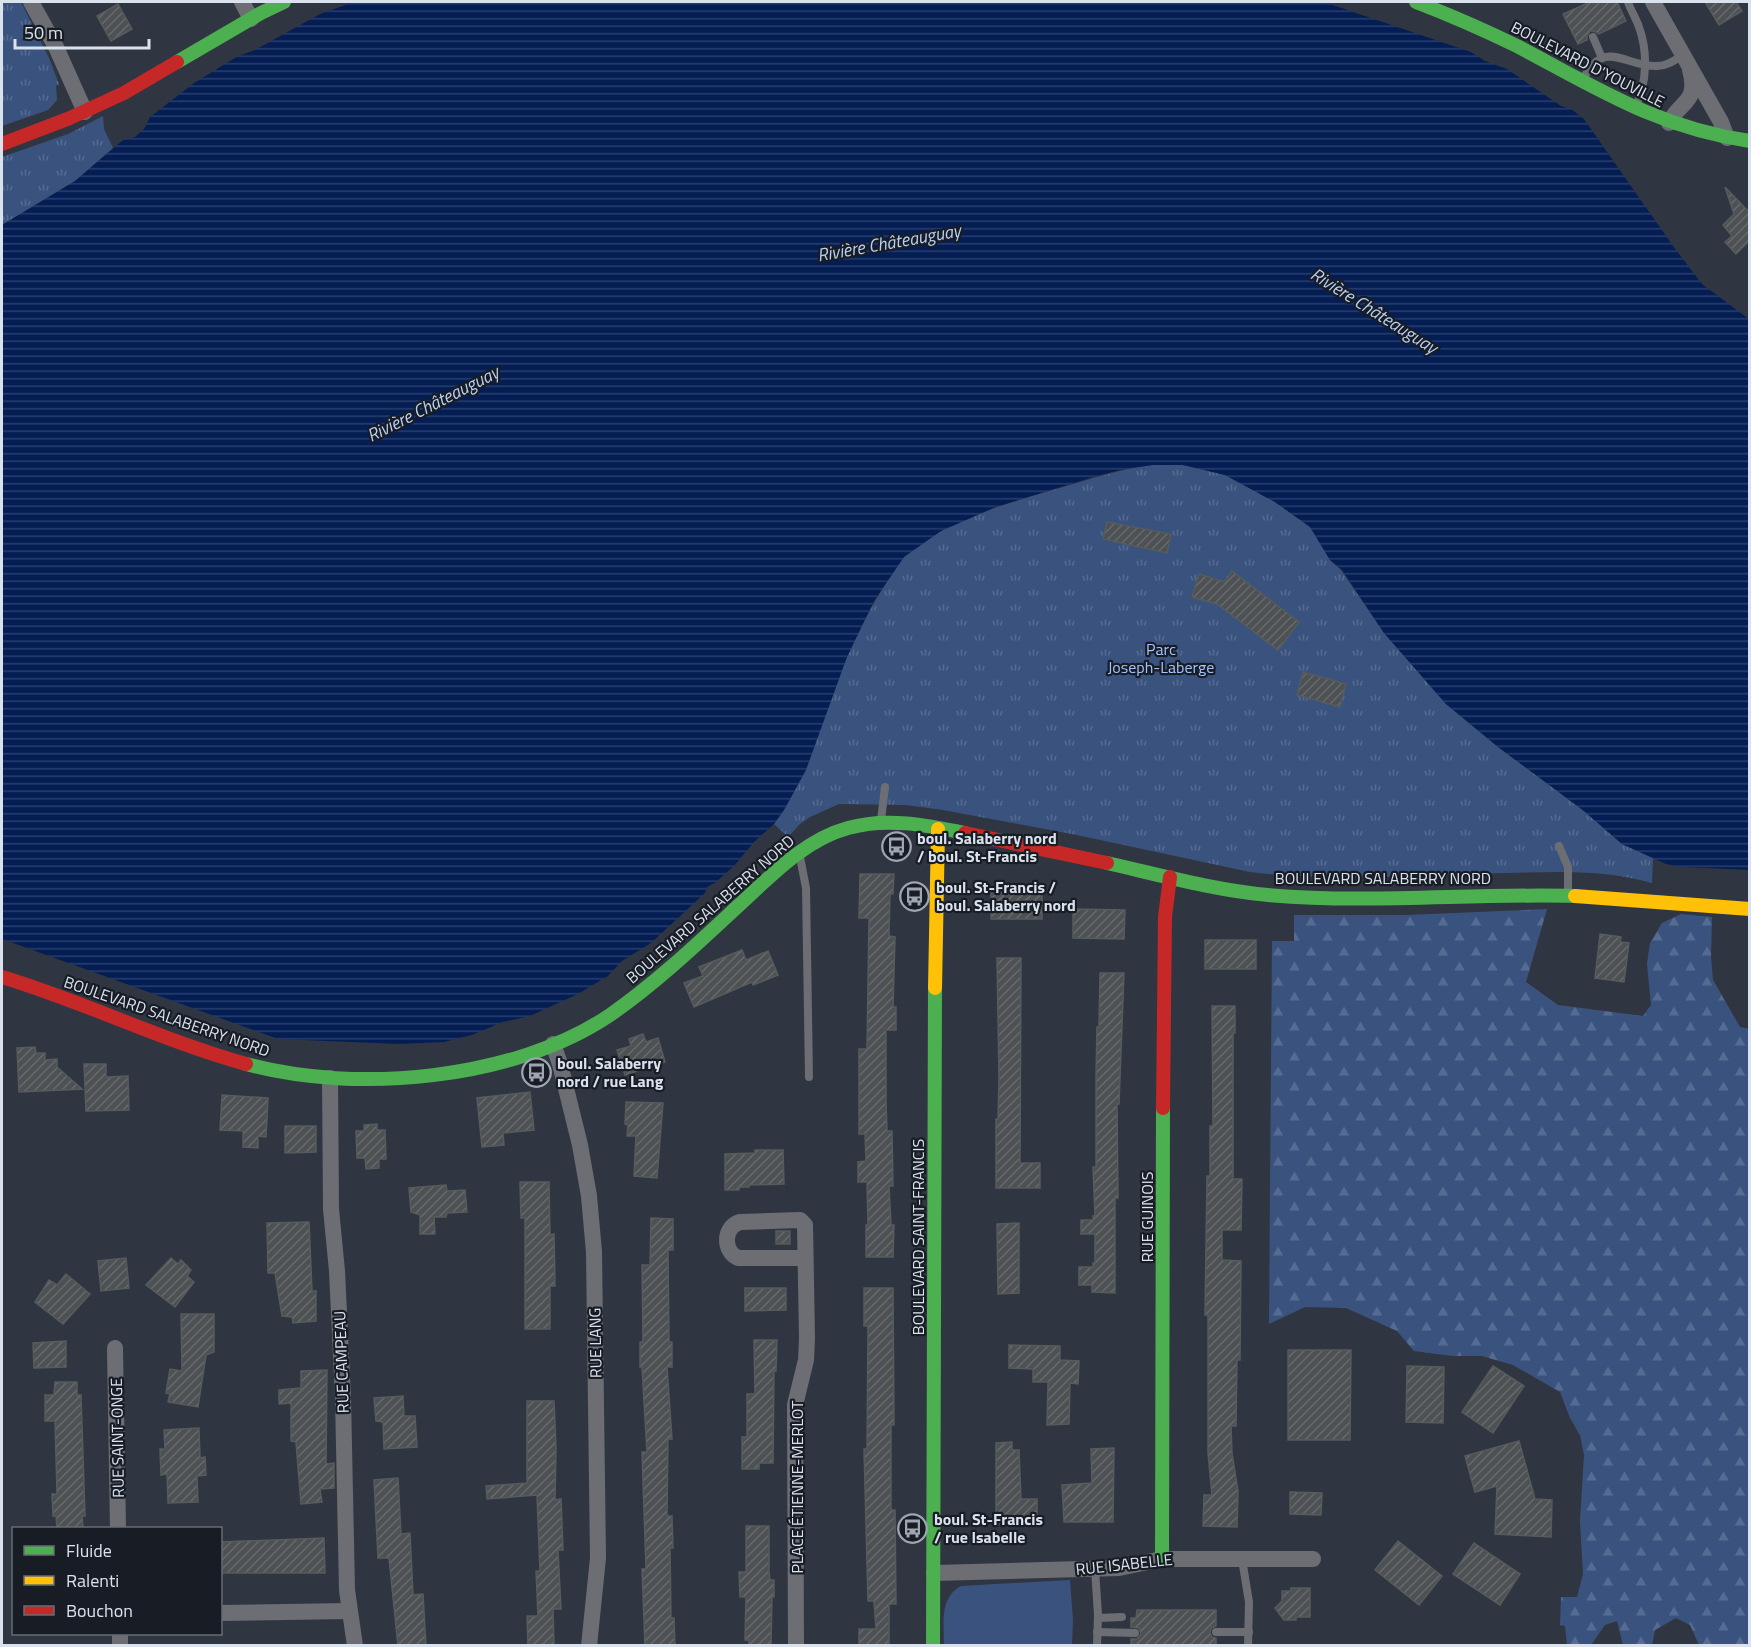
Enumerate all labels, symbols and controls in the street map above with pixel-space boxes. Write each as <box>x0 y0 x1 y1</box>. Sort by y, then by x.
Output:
scale bar <box>15 12 148 50</box>
street label: BOULEVARD D'YOUVILLE <box>1507 15 1669 113</box>
text: 50 m <box>24 19 63 46</box>
water label: Rivière Châteauguay <box>815 216 965 268</box>
water label: Rivière Châteauguay <box>1305 261 1445 362</box>
water label: Rivière Châteauguay <box>362 358 505 449</box>
park label: Parc Joseph-Laberge <box>1108 637 1214 679</box>
place label: boul. Salaberry nord / boul. St-Francis <box>917 826 1057 868</box>
street label: BOULEVARD SALABERRY NORD <box>620 829 800 989</box>
bus stop icon: boul. Salaberry nord / boul. St-Francis <box>880 831 912 863</box>
street label: BOULEVARD SALABERRY NORD <box>1275 866 1491 890</box>
place label: boul. St-Francis / boul. Salaberry nord <box>936 875 1076 917</box>
bus stop icon: boul. St-Francis / boul. Salaberry nord <box>899 880 931 912</box>
street label: BOULEVARD SALABERRY NORD <box>61 969 273 1063</box>
place label: boul. Salaberry nord / rue Lang <box>557 1051 664 1093</box>
bus stop icon: boul. Salaberry nord / rue Lang <box>520 1056 552 1088</box>
street label: BOULEVARD SAINT-FRANCIS <box>906 1139 930 1335</box>
street label: RUE GUINOIS <box>1135 1172 1159 1262</box>
street label: RUE LANG <box>582 1308 608 1378</box>
street label: RUE CAMPEAU <box>327 1310 355 1414</box>
street label: RUE SAINT-ONGE <box>104 1378 130 1498</box>
street label: PLACE ÉTIENNE-MERLOT <box>785 1400 809 1573</box>
place label: boul. St-Francis / rue Isabelle <box>934 1507 1043 1549</box>
bus stop icon: boul. St-Francis / rue Isabelle <box>897 1512 929 1544</box>
legend <box>12 1527 222 1635</box>
text: Fluide <box>66 1537 112 1564</box>
street label: RUE ISABELLE <box>1074 1547 1174 1581</box>
text: Ralenti <box>66 1567 119 1594</box>
text: Bouchon <box>66 1597 133 1624</box>

